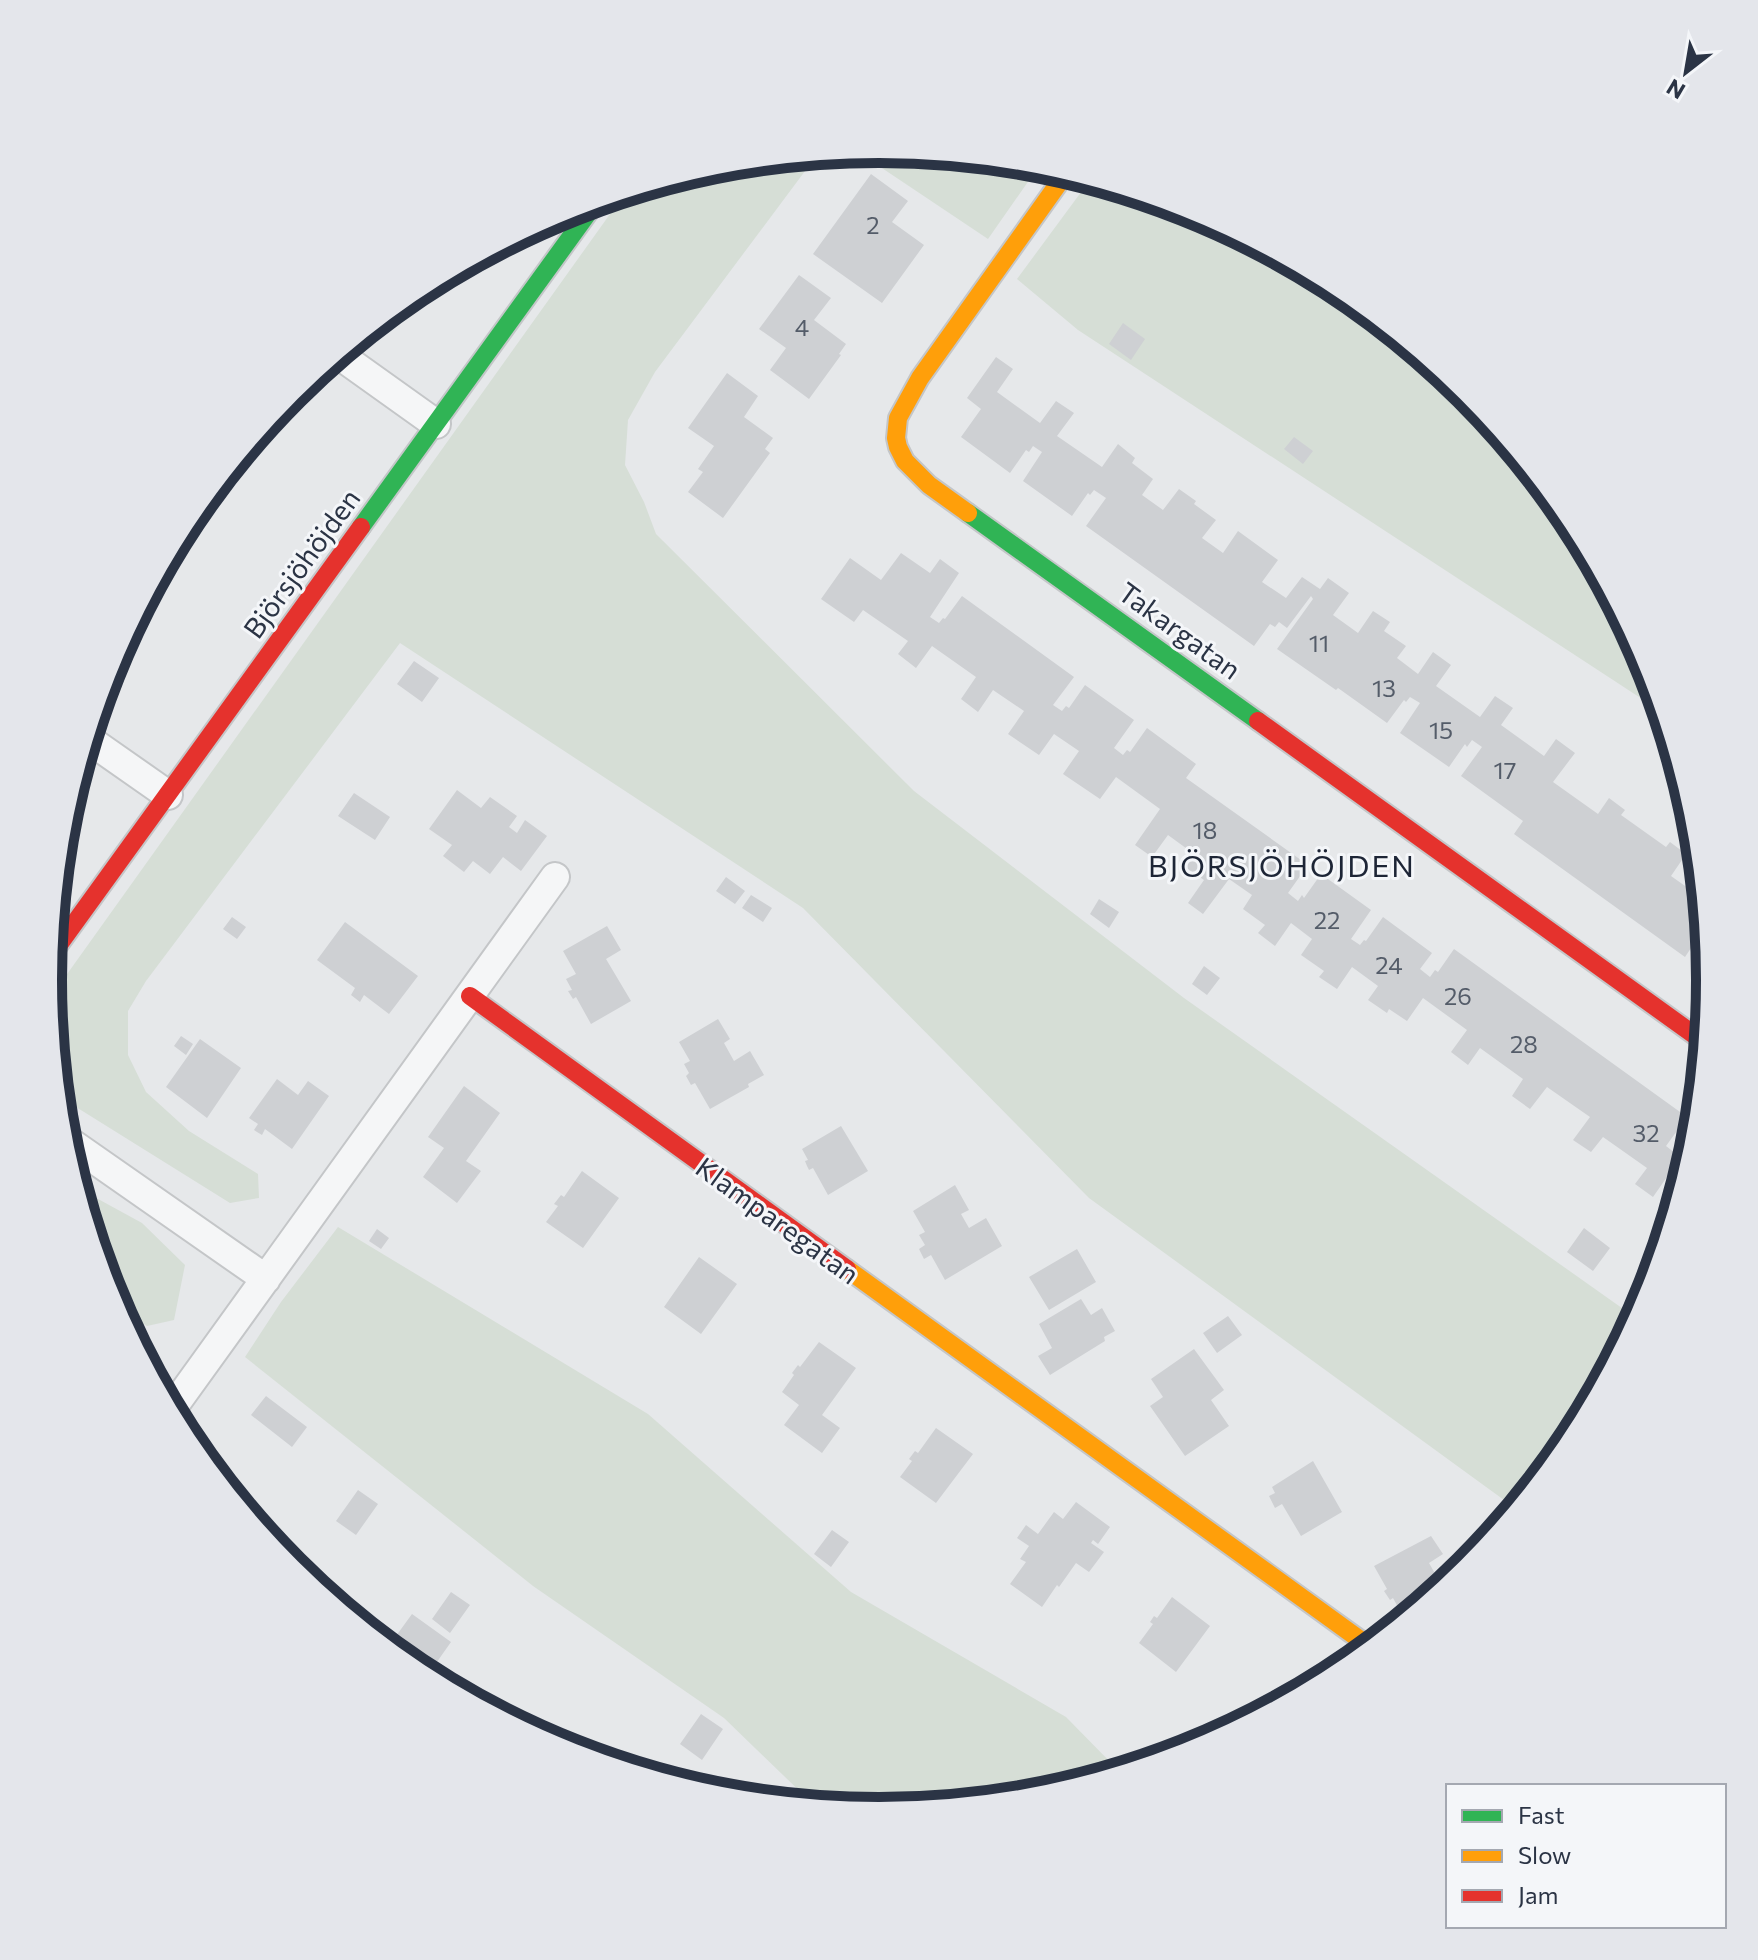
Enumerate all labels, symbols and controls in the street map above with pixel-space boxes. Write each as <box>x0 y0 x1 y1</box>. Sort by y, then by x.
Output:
north arrow <box>1646 32 1726 112</box>
text: N <box>1661 74 1689 105</box>
house number: 2 <box>866 210 880 239</box>
house number: 4 <box>795 312 809 341</box>
street label: Björsjöhöjden <box>235 482 367 644</box>
street label: Takargatan <box>1112 574 1248 686</box>
house number: 11 <box>1309 628 1329 657</box>
house number: 13 <box>1372 673 1396 702</box>
house number: 15 <box>1429 715 1453 744</box>
house number: 17 <box>1494 755 1516 784</box>
house number: 18 <box>1193 815 1217 844</box>
district label: BJÖRSJÖHÖJDEN <box>1148 846 1416 883</box>
house number: 22 <box>1314 905 1340 934</box>
house number: 24 <box>1375 950 1403 979</box>
house number: 26 <box>1444 981 1472 1010</box>
house number: 28 <box>1510 1029 1538 1058</box>
house number: 32 <box>1633 1118 1659 1147</box>
street label: Klamparegatan <box>690 1149 866 1291</box>
legend <box>1446 1784 1726 1928</box>
text: Fast <box>1518 1800 1565 1829</box>
text: Slow <box>1518 1840 1571 1869</box>
text: Jam <box>1518 1880 1558 1909</box>

